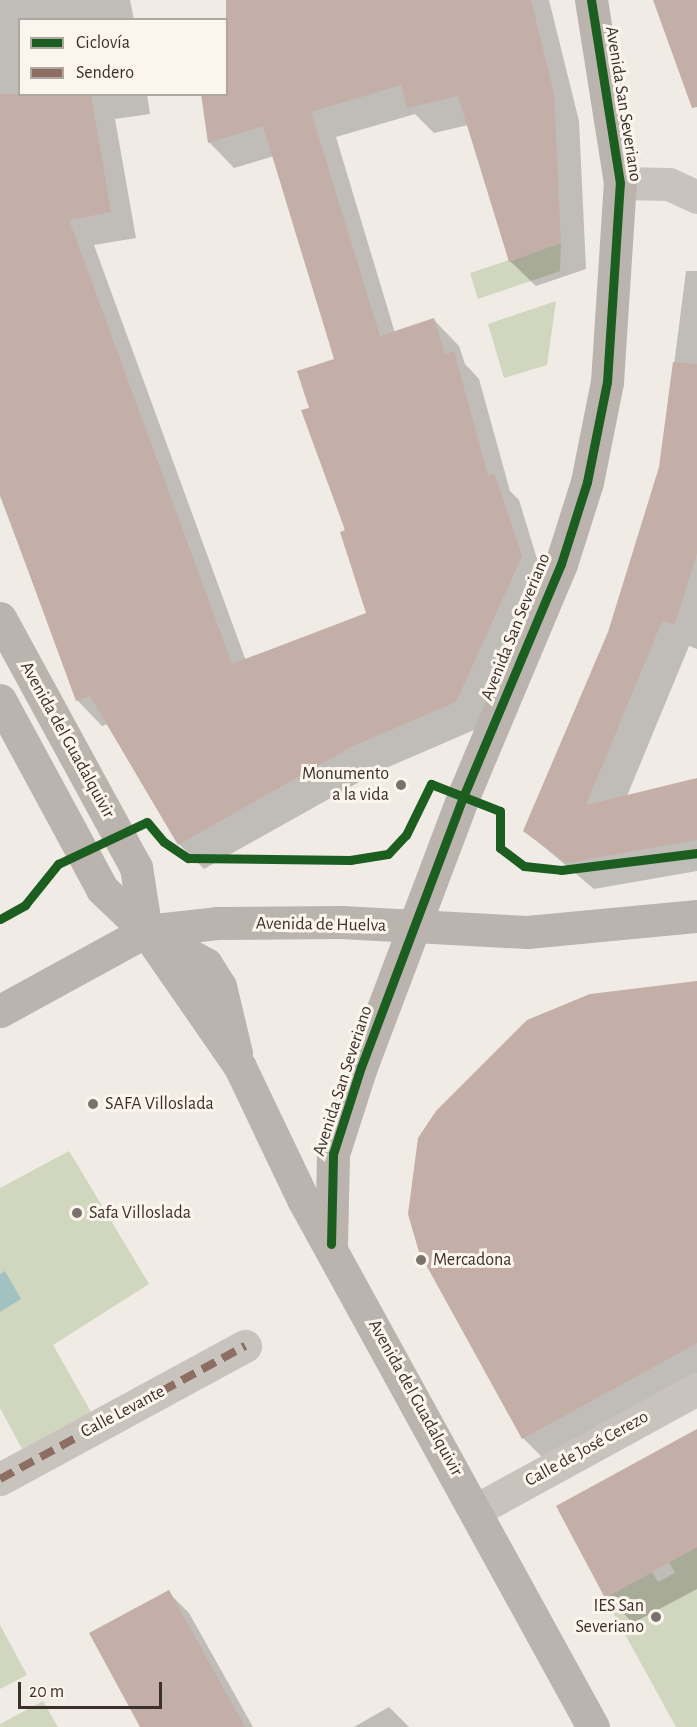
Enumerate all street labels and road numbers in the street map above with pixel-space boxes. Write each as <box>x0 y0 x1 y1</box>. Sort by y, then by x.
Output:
street label: Avenida San Severiano <box>600 25 646 183</box>
street label: Avenida San Severiano <box>477 550 555 704</box>
street label: Avenida del Guadalquivir <box>15 658 119 822</box>
street label: Avenida de Huelva <box>256 913 386 937</box>
street label: Avenida San Severiano <box>308 1003 378 1159</box>
street label: Avenida del Guadalquivir <box>363 1316 467 1480</box>
street label: Calle Levante <box>77 1381 169 1443</box>
street label: Calle de José Cerezo <box>521 1406 653 1492</box>

